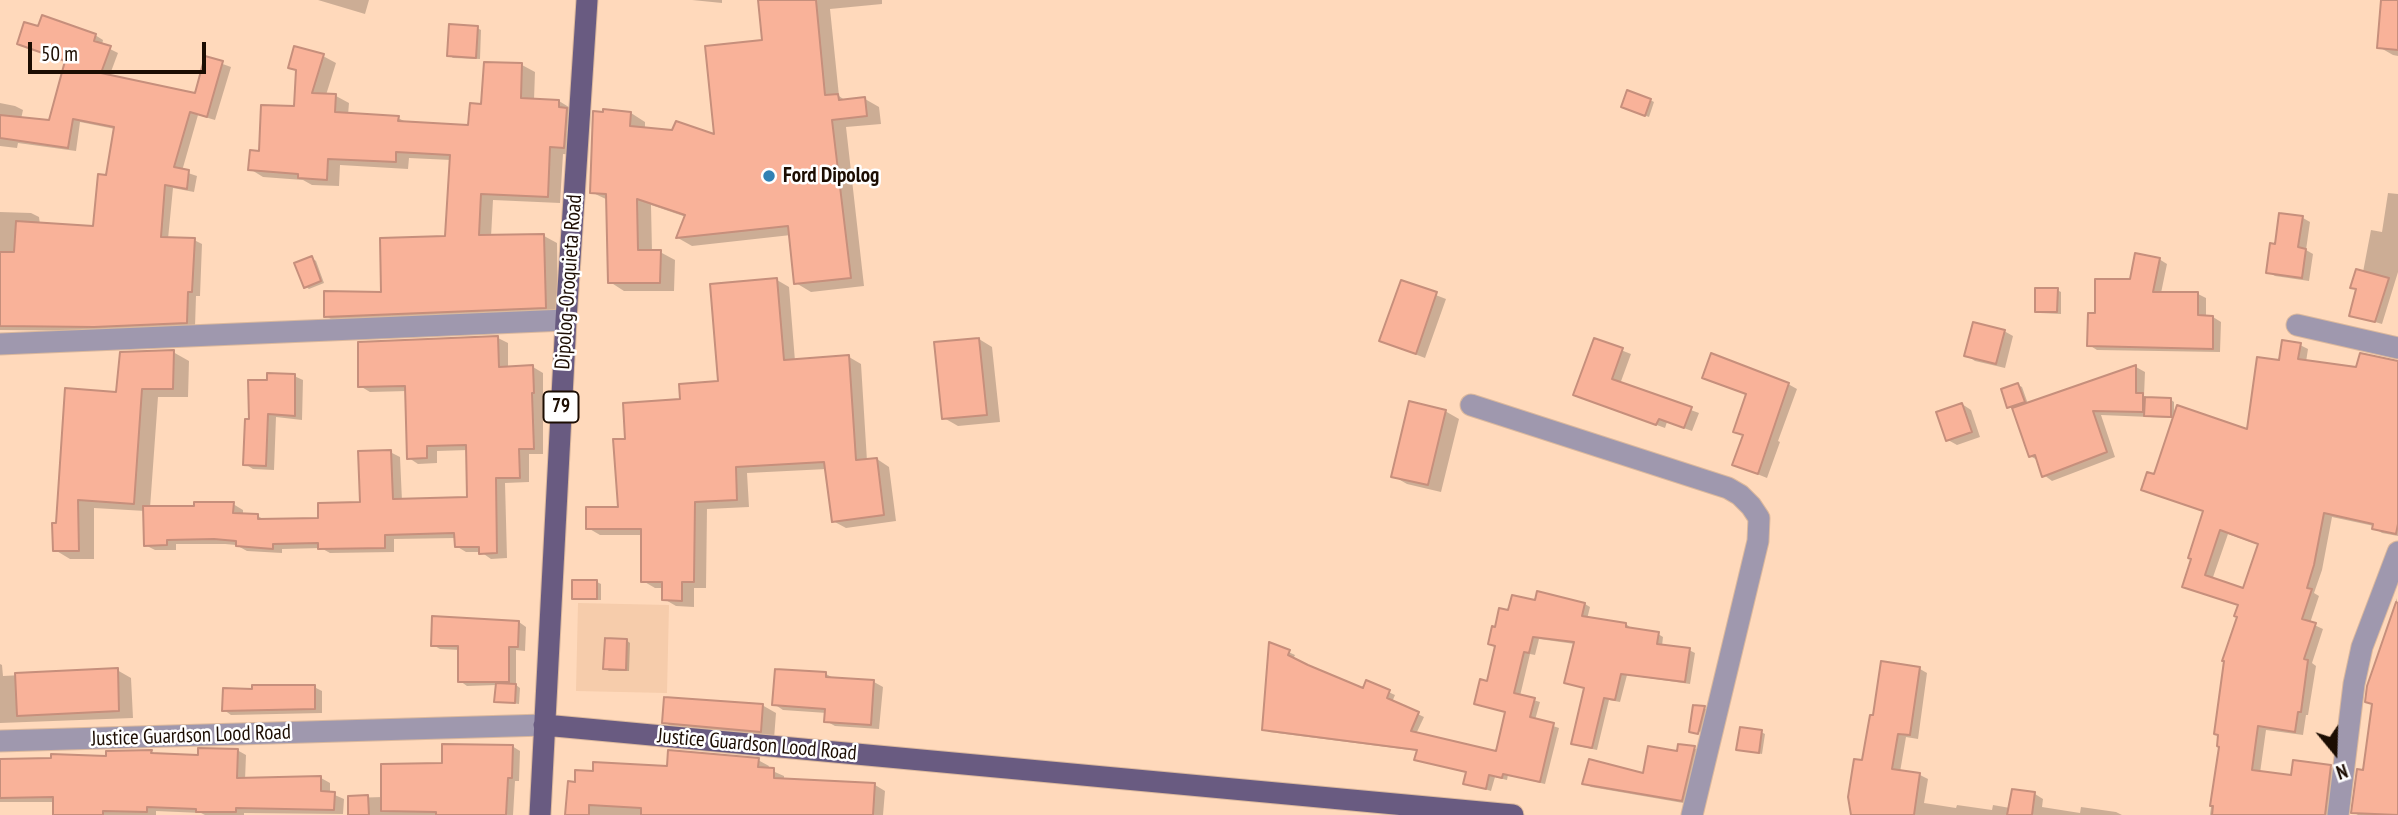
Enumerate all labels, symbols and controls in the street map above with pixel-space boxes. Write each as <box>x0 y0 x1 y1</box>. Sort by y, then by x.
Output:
scale bar <box>32 28 210 72</box>
text: 50 m <box>41 40 78 67</box>
place label: Ford Dipolog <box>783 163 879 189</box>
marker: Ford Dipolog <box>761 168 777 184</box>
street label: Dipolog-Oroquieta Road <box>550 194 588 370</box>
road number: 79 <box>544 392 578 422</box>
north arrow <box>2300 717 2370 787</box>
street label: Justice Guardson Lood Road <box>91 720 291 752</box>
street label: Justice Guardson Lood Road <box>656 724 858 766</box>
text: N <box>2333 759 2351 785</box>

